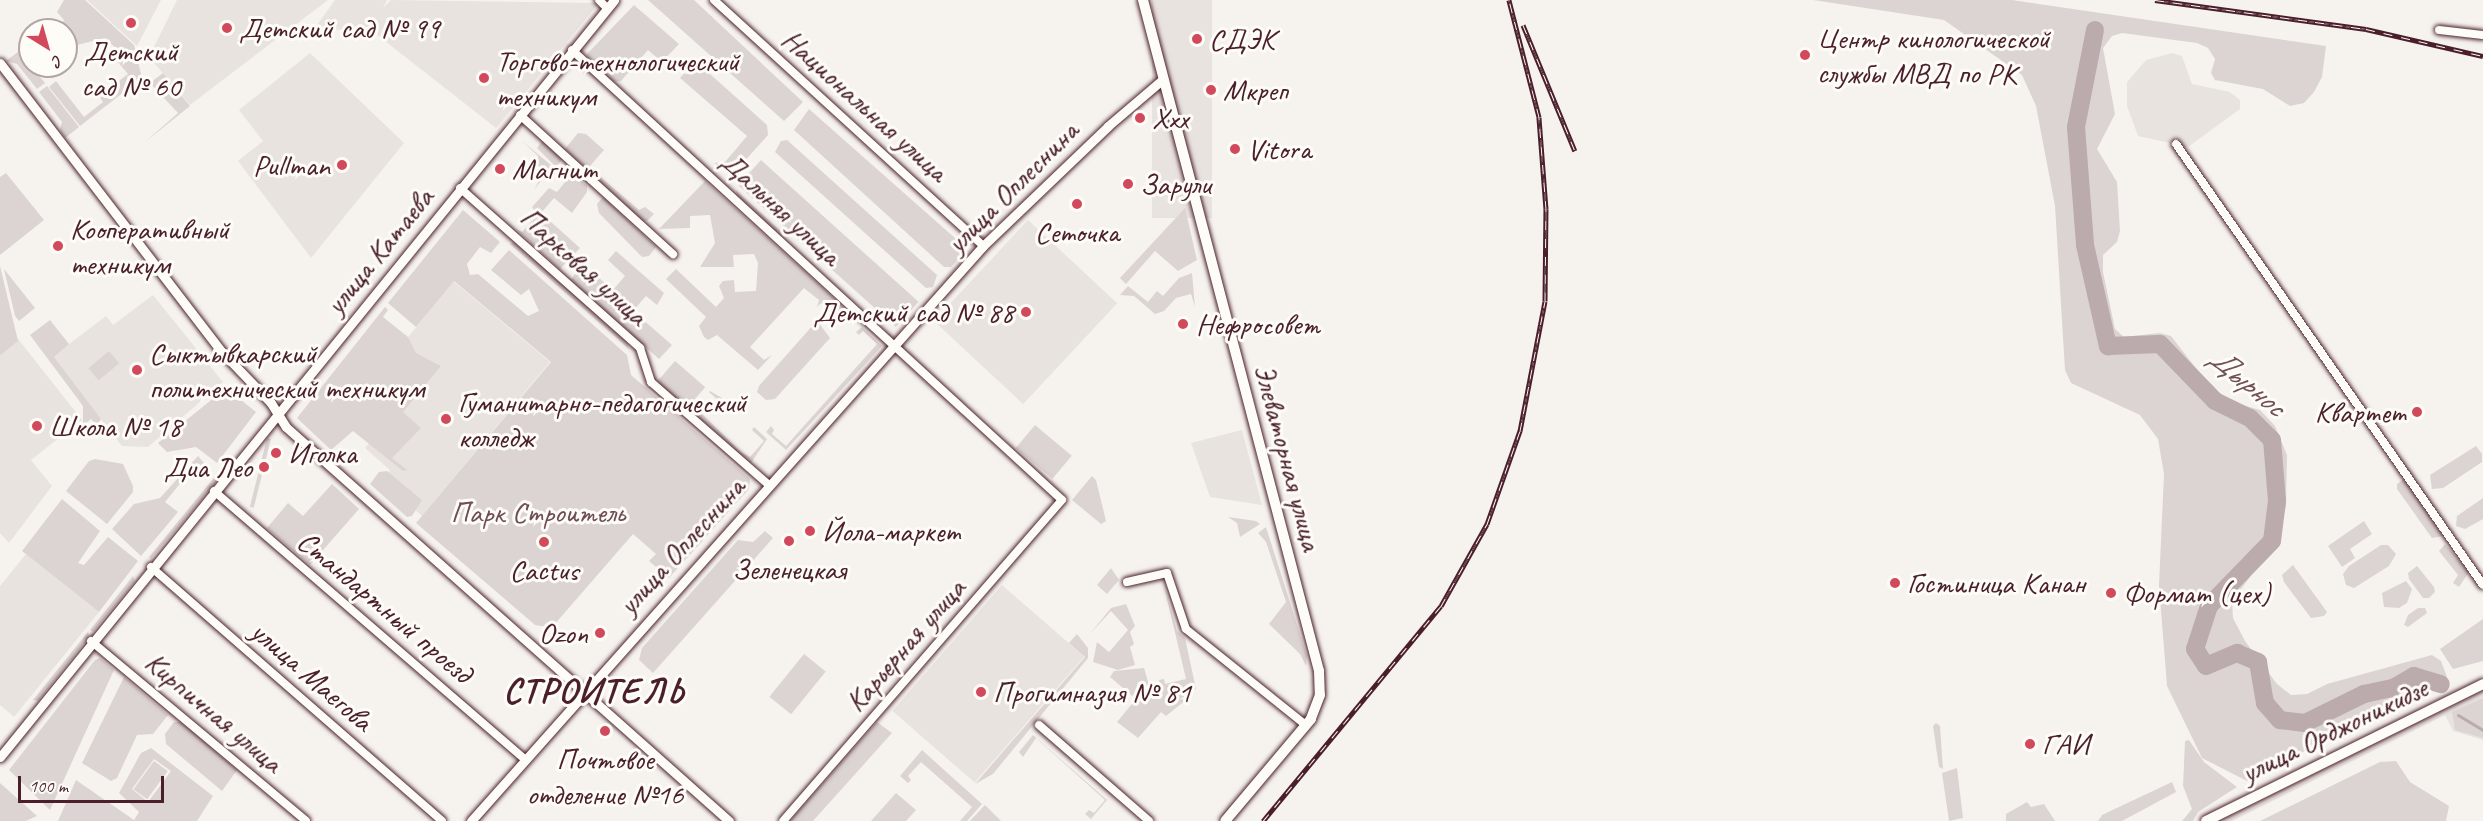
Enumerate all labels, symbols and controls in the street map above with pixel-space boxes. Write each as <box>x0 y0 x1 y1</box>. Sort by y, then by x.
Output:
place label: Детский сад № 99 <box>239 10 440 46</box>
marker: Детский сад № 60 <box>124 16 138 30</box>
north arrow <box>18 18 78 78</box>
place label: Центр кинологической службы МВД по РК <box>1817 20 2046 90</box>
marker: Детский сад № 99 <box>220 21 234 35</box>
street label: Национальная улица <box>775 21 955 189</box>
place label: СДЭК <box>1209 21 1275 57</box>
marker: СДЭК <box>1190 32 1204 46</box>
place label: Детский сад № 60 <box>81 33 181 104</box>
place label: Торгово-технологический техникум <box>496 43 739 113</box>
marker: Центр кинологической службы МВД по РК <box>1798 48 1812 62</box>
text: С <box>48 50 67 71</box>
marker: Торгово-технологический техникум <box>477 71 491 85</box>
place label: Мкреп <box>1223 72 1288 108</box>
marker: Мкреп <box>1204 83 1218 97</box>
place label: Xxx <box>1152 100 1189 136</box>
marker: Xxx <box>1133 111 1147 125</box>
street label: улица Оплеснина <box>939 114 1085 260</box>
place label: Vitora <box>1247 131 1311 167</box>
marker: Vitora <box>1228 142 1242 156</box>
street label: Дальняя улица <box>713 143 849 273</box>
place label: Pullman <box>253 147 330 183</box>
place label: Магнит <box>512 151 597 187</box>
marker: Pullman <box>335 158 349 172</box>
marker: Магнит <box>493 162 507 176</box>
place label: Зарули <box>1140 166 1211 202</box>
marker: Зарули <box>1121 177 1135 191</box>
street label: улица Катаева <box>318 181 440 321</box>
marker: Сеточка <box>1070 197 1084 211</box>
street label: Парковая улица <box>512 199 656 333</box>
place label: Кооперативный техникум <box>70 211 229 282</box>
place label: Сеточка <box>1035 214 1119 250</box>
marker: Кооперативный техникум <box>51 239 65 253</box>
place label: Детский сад № 88 <box>813 294 1014 330</box>
marker: Детский сад № 88 <box>1019 305 1033 319</box>
place label: Нефросовет <box>1196 306 1320 342</box>
marker: Нефросовет <box>1174 315 1192 333</box>
place label: Сыктывкарский политехнический техникум <box>149 335 424 406</box>
water label: Дырнос <box>2201 339 2293 425</box>
street label: Элеваторная улица <box>1246 359 1330 555</box>
marker: Сыктывкарский политехнический техникум <box>130 363 144 377</box>
place label: Гуманитарно-педагогический колледж <box>458 384 747 454</box>
place label: Квартет <box>2315 394 2405 430</box>
marker: Квартет <box>2410 405 2424 419</box>
place label: Школа № 18 <box>49 408 181 444</box>
marker: Гуманитарно-педагогический колледж <box>439 412 453 426</box>
marker: Школа № 18 <box>30 419 44 433</box>
place label: Иголка <box>288 435 357 471</box>
marker: Иголка <box>269 446 283 460</box>
place label: Диа Лео <box>163 449 252 485</box>
marker: Диа Лео <box>257 460 271 474</box>
street label: улица Оплеснина <box>610 470 752 622</box>
park label: Парк Строитель <box>453 494 623 530</box>
place label: Йола-маркет <box>822 513 959 549</box>
street label: Стандартный проезд <box>290 523 480 691</box>
marker: Йола-маркет <box>803 524 817 538</box>
marker: Зеленецкая <box>782 534 796 548</box>
marker: Cactus <box>537 535 551 549</box>
place label: Зеленецкая <box>732 551 846 587</box>
place label: Cactus <box>509 552 579 588</box>
place label: Гостиница Канан <box>1907 565 2085 601</box>
street label: Карьерная улица <box>836 570 974 720</box>
place label: Формат (цех) <box>2123 575 2270 611</box>
marker: Гостиница Канан <box>1888 576 1902 590</box>
marker: Формат (цех) <box>2104 586 2118 600</box>
street label: улица Маегова <box>244 613 380 739</box>
place label: Ozon <box>539 615 588 651</box>
marker: Ozon <box>593 626 607 640</box>
street label: Кирпичная улица <box>137 643 291 781</box>
district label: СТРОИТЕЛЬ <box>499 669 689 713</box>
street label: улица Орджоникидзе <box>2236 670 2432 790</box>
place label: Прогимназия № 81 <box>993 674 1191 710</box>
marker: Прогимназия № 81 <box>974 685 988 699</box>
marker: Почтовое отделение №16 <box>598 724 612 738</box>
place label: ГАИ <box>2042 726 2089 762</box>
marker: ГАИ <box>2023 737 2037 751</box>
place label: Почтовое отделение №16 <box>527 741 683 812</box>
scale bar <box>21 764 166 802</box>
text: 100 m <box>29 775 68 797</box>

